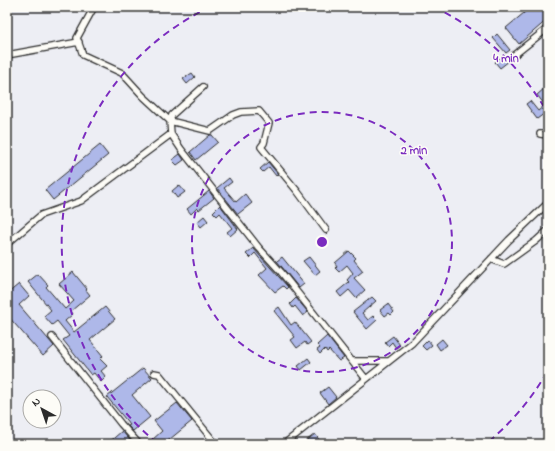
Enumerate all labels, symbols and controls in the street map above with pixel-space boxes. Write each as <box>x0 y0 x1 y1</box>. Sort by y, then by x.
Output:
text: 4 min <box>492 50 519 68</box>
text: 2 min <box>400 142 427 160</box>
centre of rings <box>315 235 329 249</box>
north arrow <box>22 389 62 429</box>
text: N <box>28 394 44 411</box>

